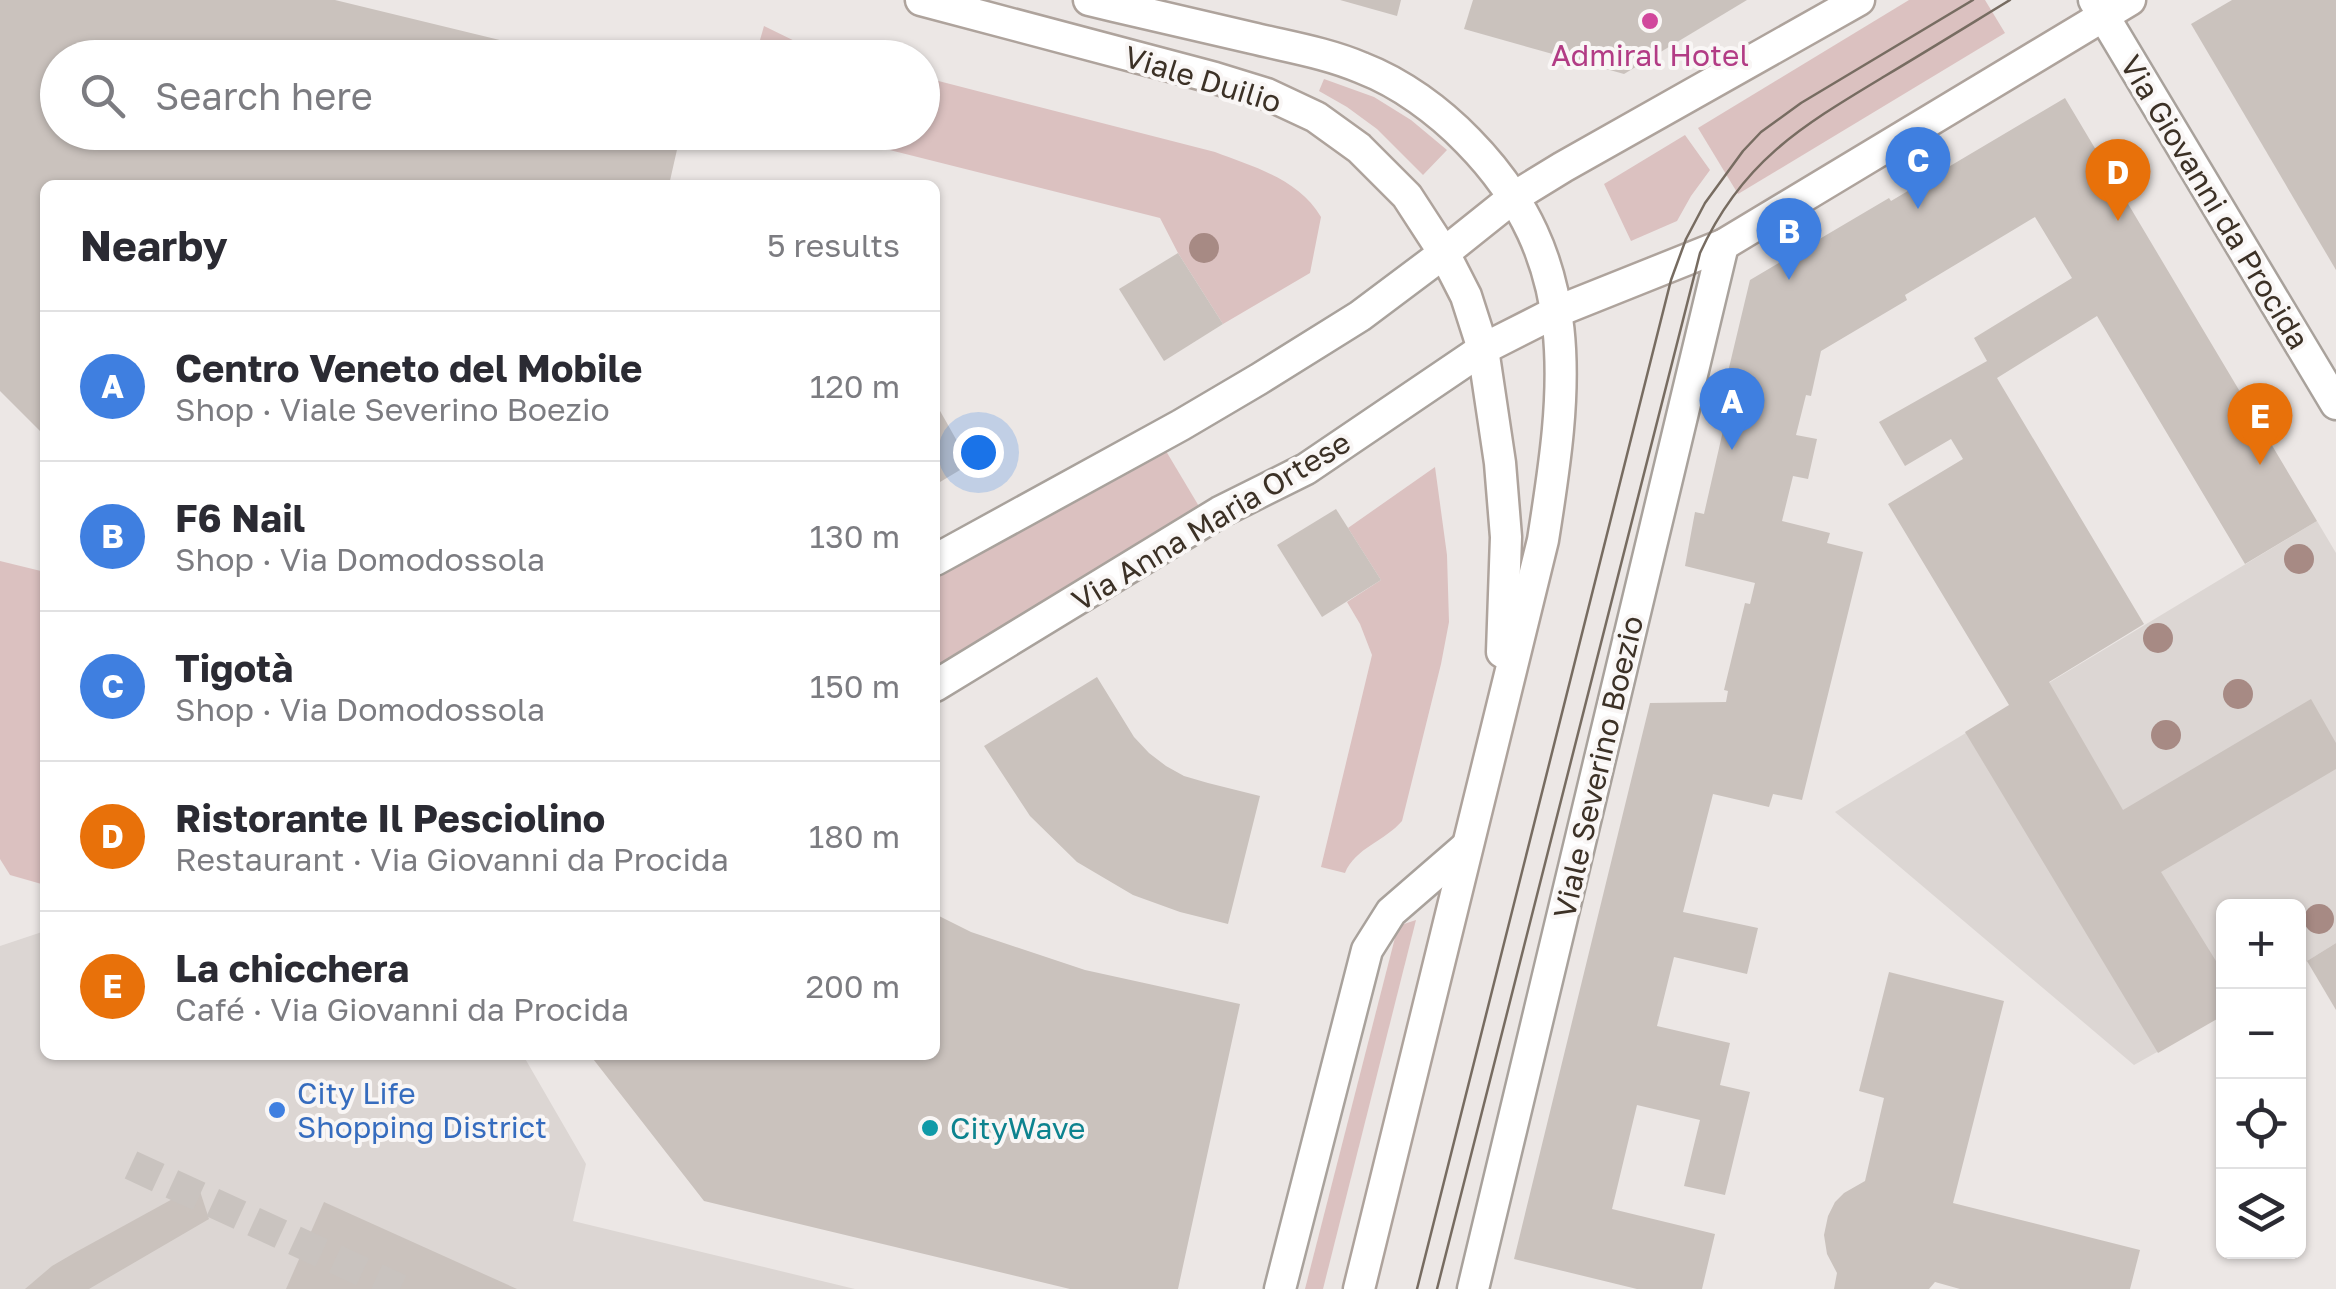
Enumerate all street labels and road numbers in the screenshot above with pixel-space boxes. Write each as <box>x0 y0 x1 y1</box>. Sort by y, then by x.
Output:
street label: Viale Duilio <box>1120 38 1286 120</box>
street label: Via Giovanni da Procida <box>2113 49 2317 355</box>
street label: Via Anna Maria Ortese <box>1065 424 1357 618</box>
street label: Viale Severino Boezio <box>1546 612 1650 922</box>

